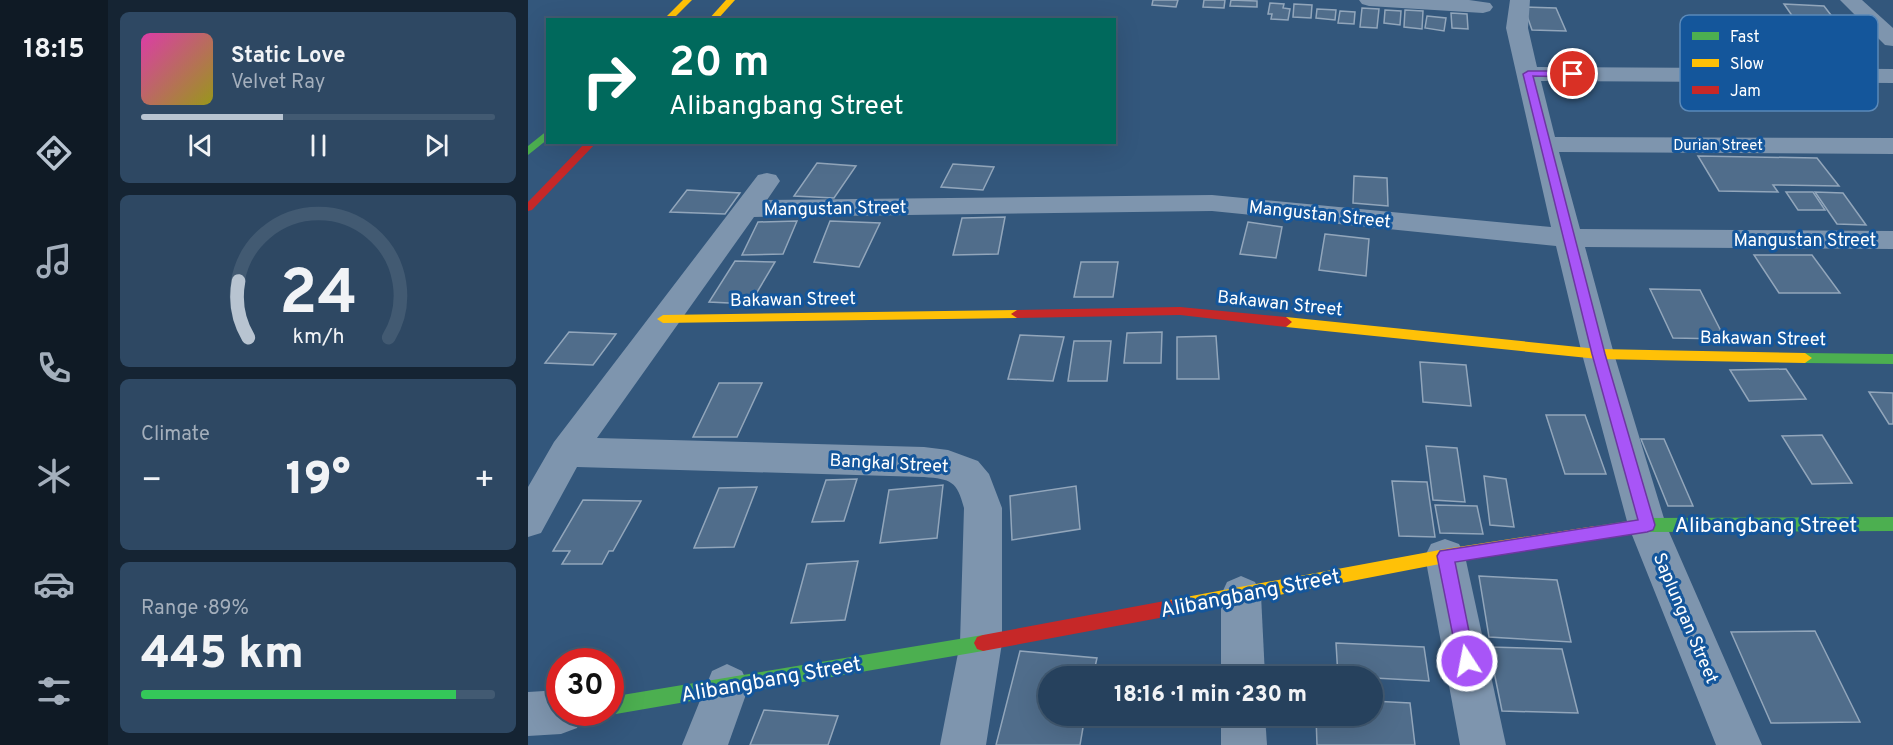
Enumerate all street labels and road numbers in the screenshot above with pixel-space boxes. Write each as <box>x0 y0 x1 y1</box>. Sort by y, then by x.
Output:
street label: Durian Street <box>1673 137 1763 156</box>
street label: Mangustan Street <box>763 197 907 222</box>
street label: Mangustan Street <box>1248 197 1392 234</box>
street label: Mangustan Street <box>1734 230 1876 253</box>
street label: Bakawan Street <box>1216 286 1344 323</box>
street label: Bakawan Street <box>730 288 856 313</box>
street label: Bakawan Street <box>1700 327 1826 352</box>
street label: Bangkal Street <box>829 450 949 479</box>
street label: Alibangbang Street <box>1675 513 1857 540</box>
street label: Saplungan Street <box>1647 550 1723 687</box>
street label: Alibangbang Street <box>1158 564 1342 625</box>
street label: Alibangbang Street <box>679 651 864 710</box>

